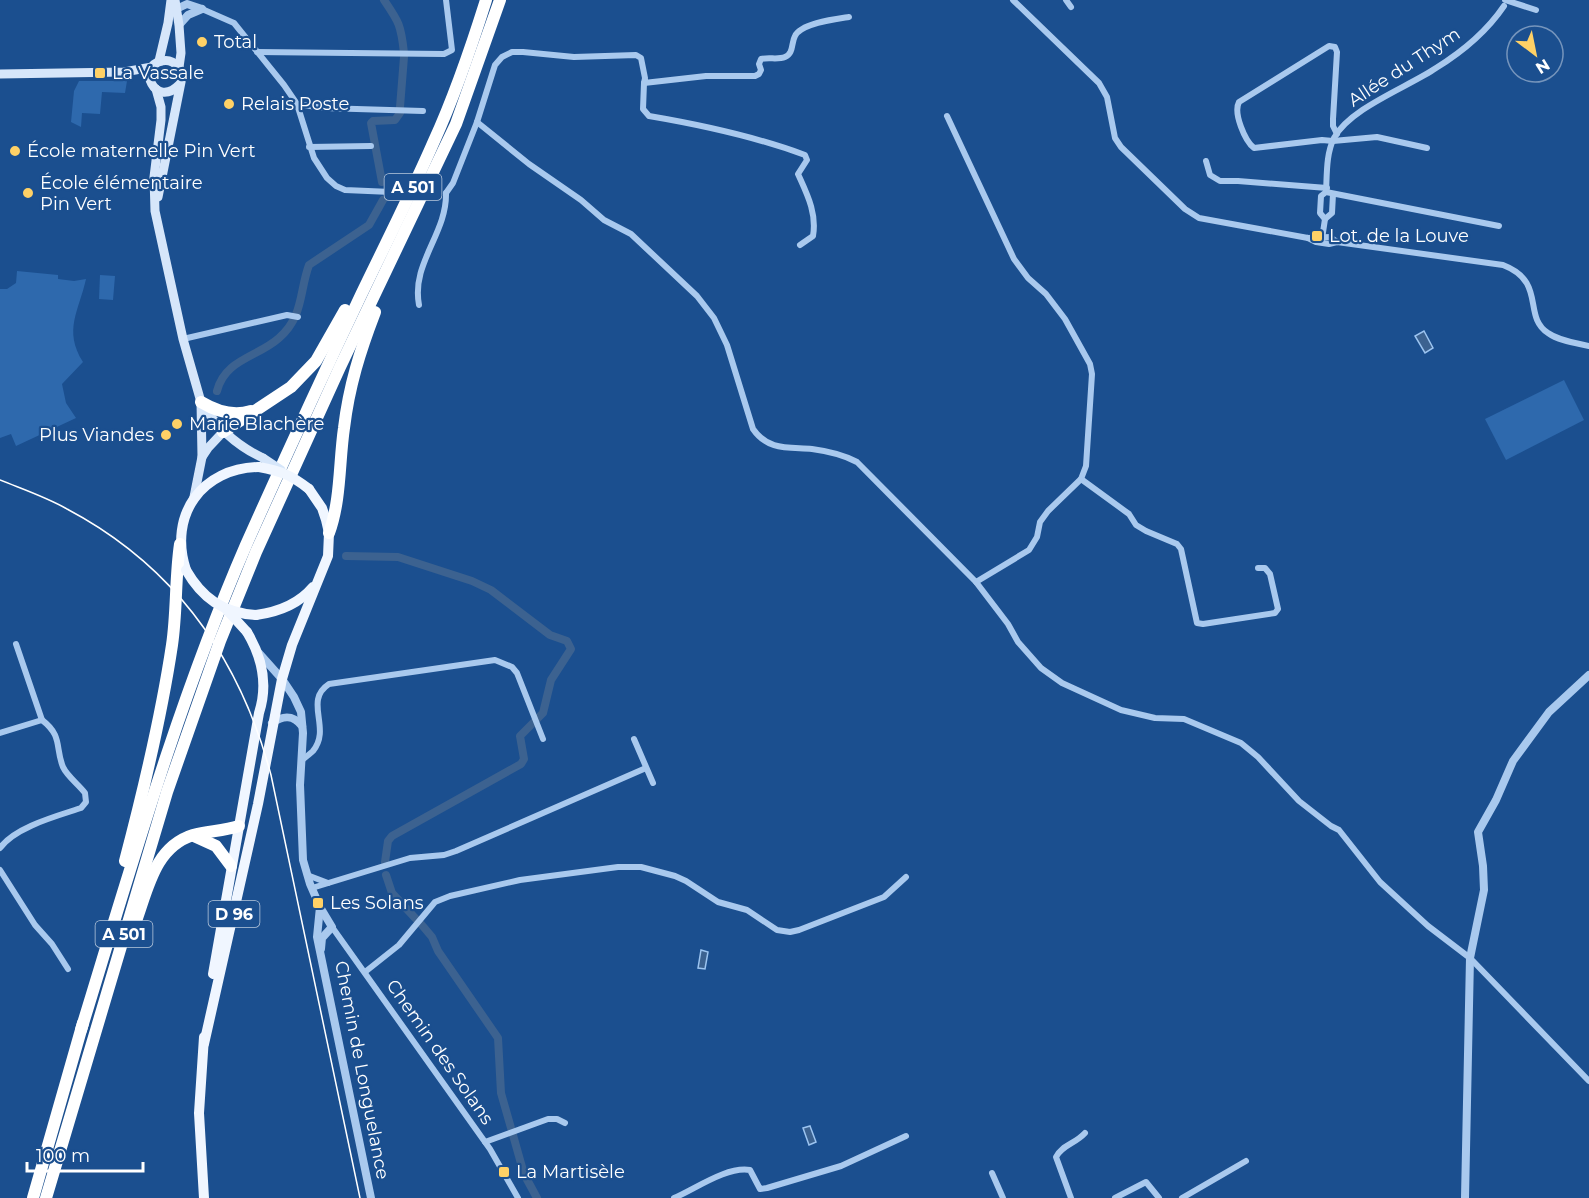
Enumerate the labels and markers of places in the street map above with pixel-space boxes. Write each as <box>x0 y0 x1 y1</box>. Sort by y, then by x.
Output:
place label: Total <box>214 31 257 53</box>
marker: Total <box>195 35 209 49</box>
place label: La Vassale <box>112 62 204 84</box>
marker: La Vassale <box>93 66 107 80</box>
place label: Relais Poste <box>241 93 349 115</box>
marker: Relais Poste <box>222 97 236 111</box>
place label: École maternelle Pin Vert <box>27 140 255 162</box>
marker: École maternelle Pin Vert <box>8 144 22 158</box>
place label: École élémentaire Pin Vert <box>40 172 203 215</box>
marker: École élémentaire Pin Vert <box>21 186 35 200</box>
place label: Lot. de la Louve <box>1329 225 1469 247</box>
marker: Lot. de la Louve <box>1310 229 1324 243</box>
place label: Marie Blachère <box>189 413 324 435</box>
marker: Marie Blachère <box>170 417 184 431</box>
place label: Plus Viandes <box>39 424 154 446</box>
marker: Plus Viandes <box>159 428 173 442</box>
place label: Les Solans <box>330 892 424 914</box>
marker: Les Solans <box>311 896 325 910</box>
place label: La Martisèle <box>516 1161 625 1183</box>
marker: La Martisèle <box>497 1165 511 1179</box>

